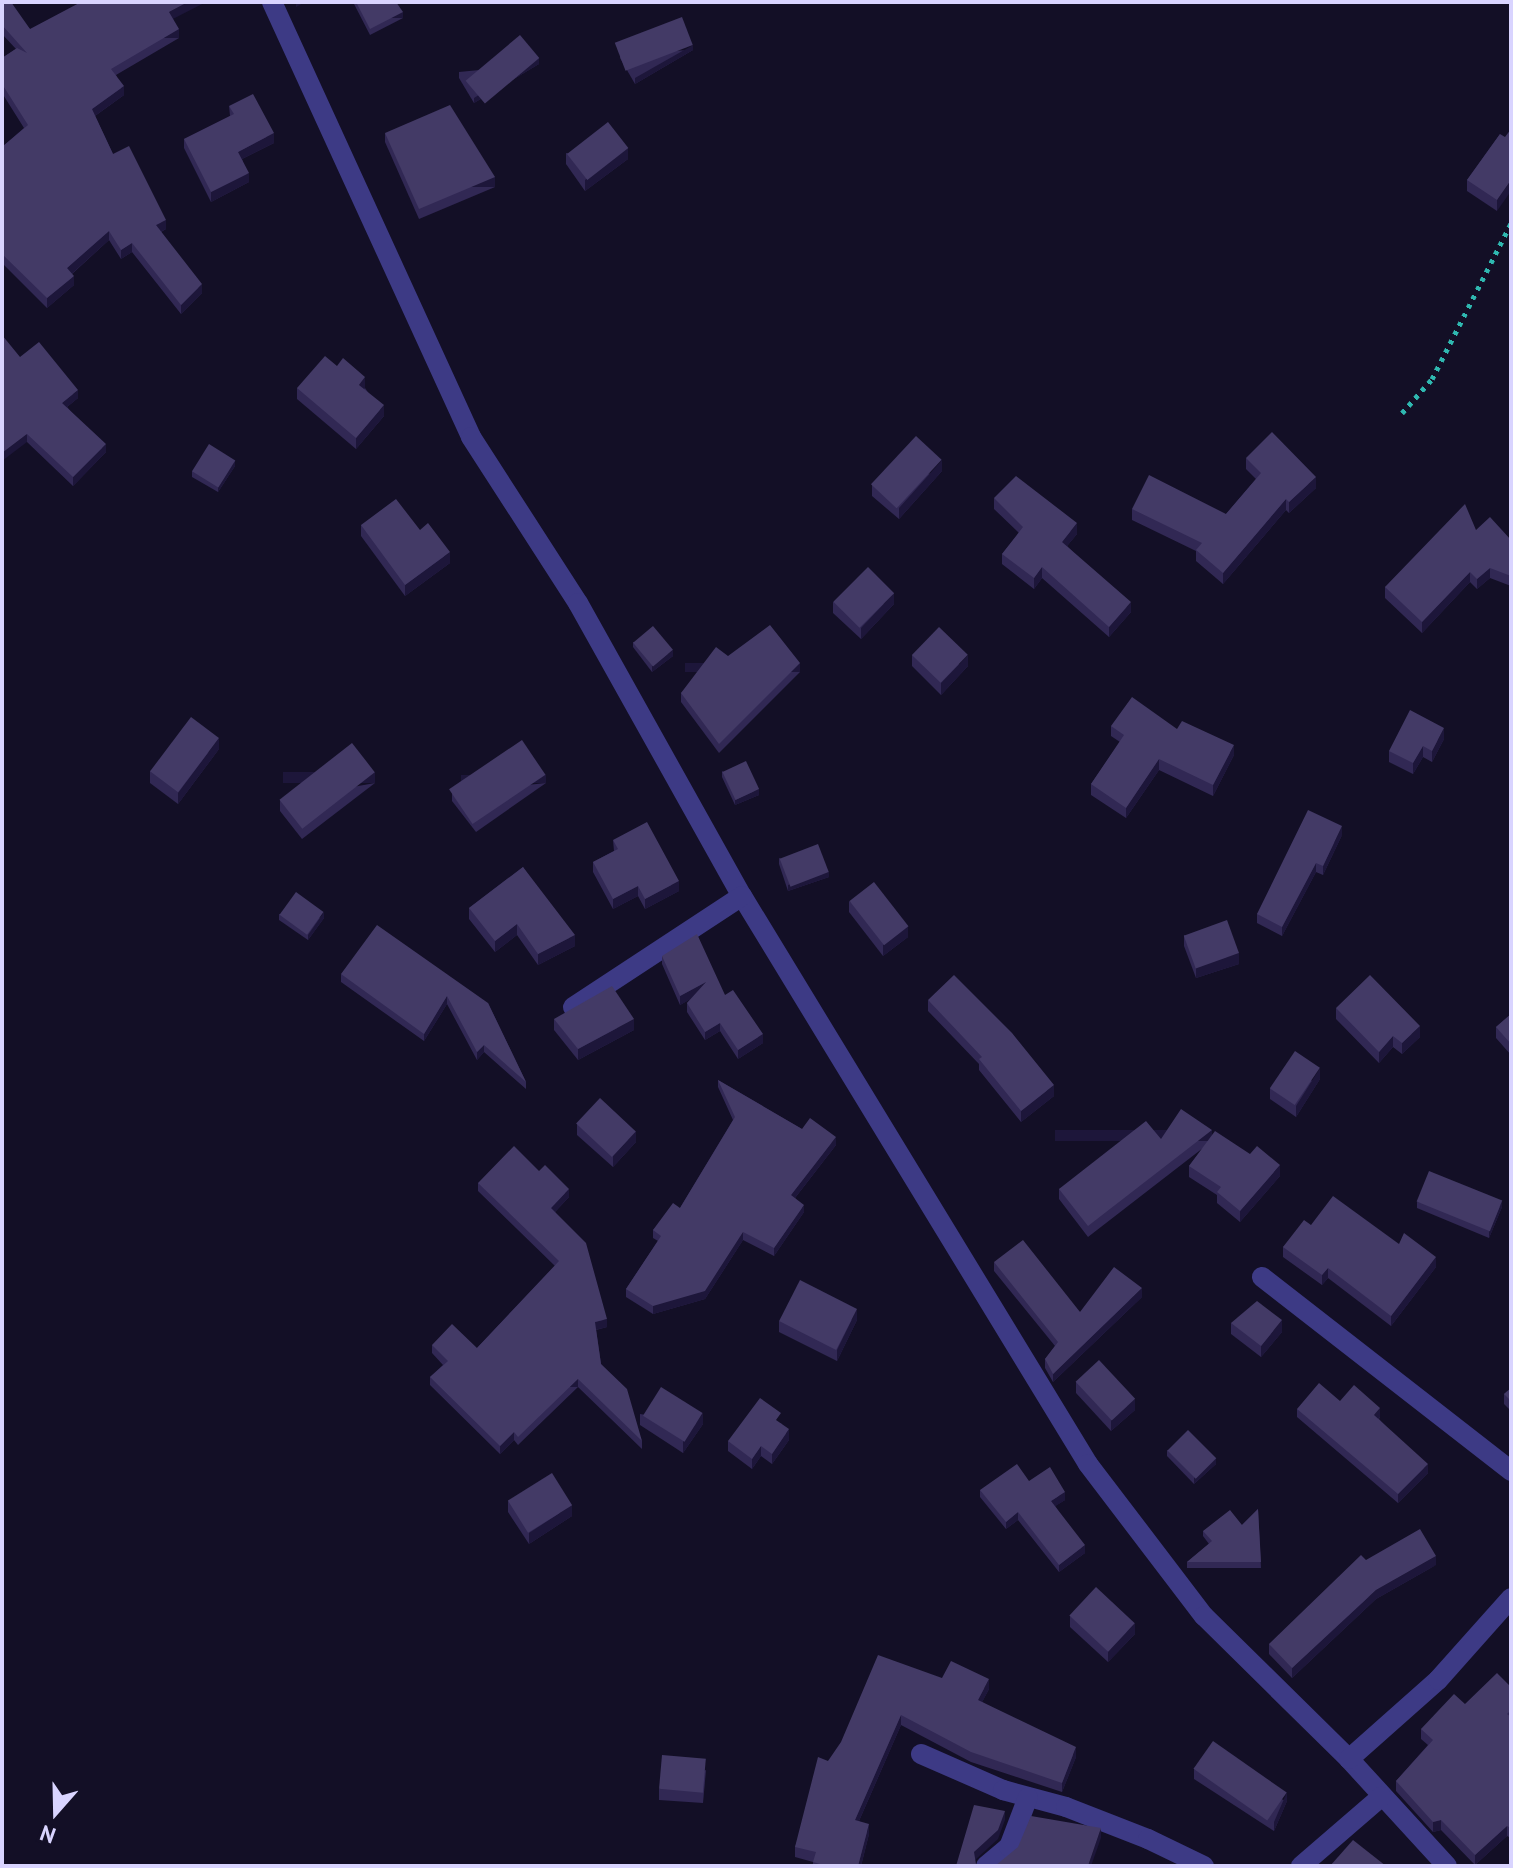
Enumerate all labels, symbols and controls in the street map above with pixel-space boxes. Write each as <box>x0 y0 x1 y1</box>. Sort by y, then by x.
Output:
north arrow <box>16 1772 96 1852</box>
text: N <box>36 1819 59 1850</box>

